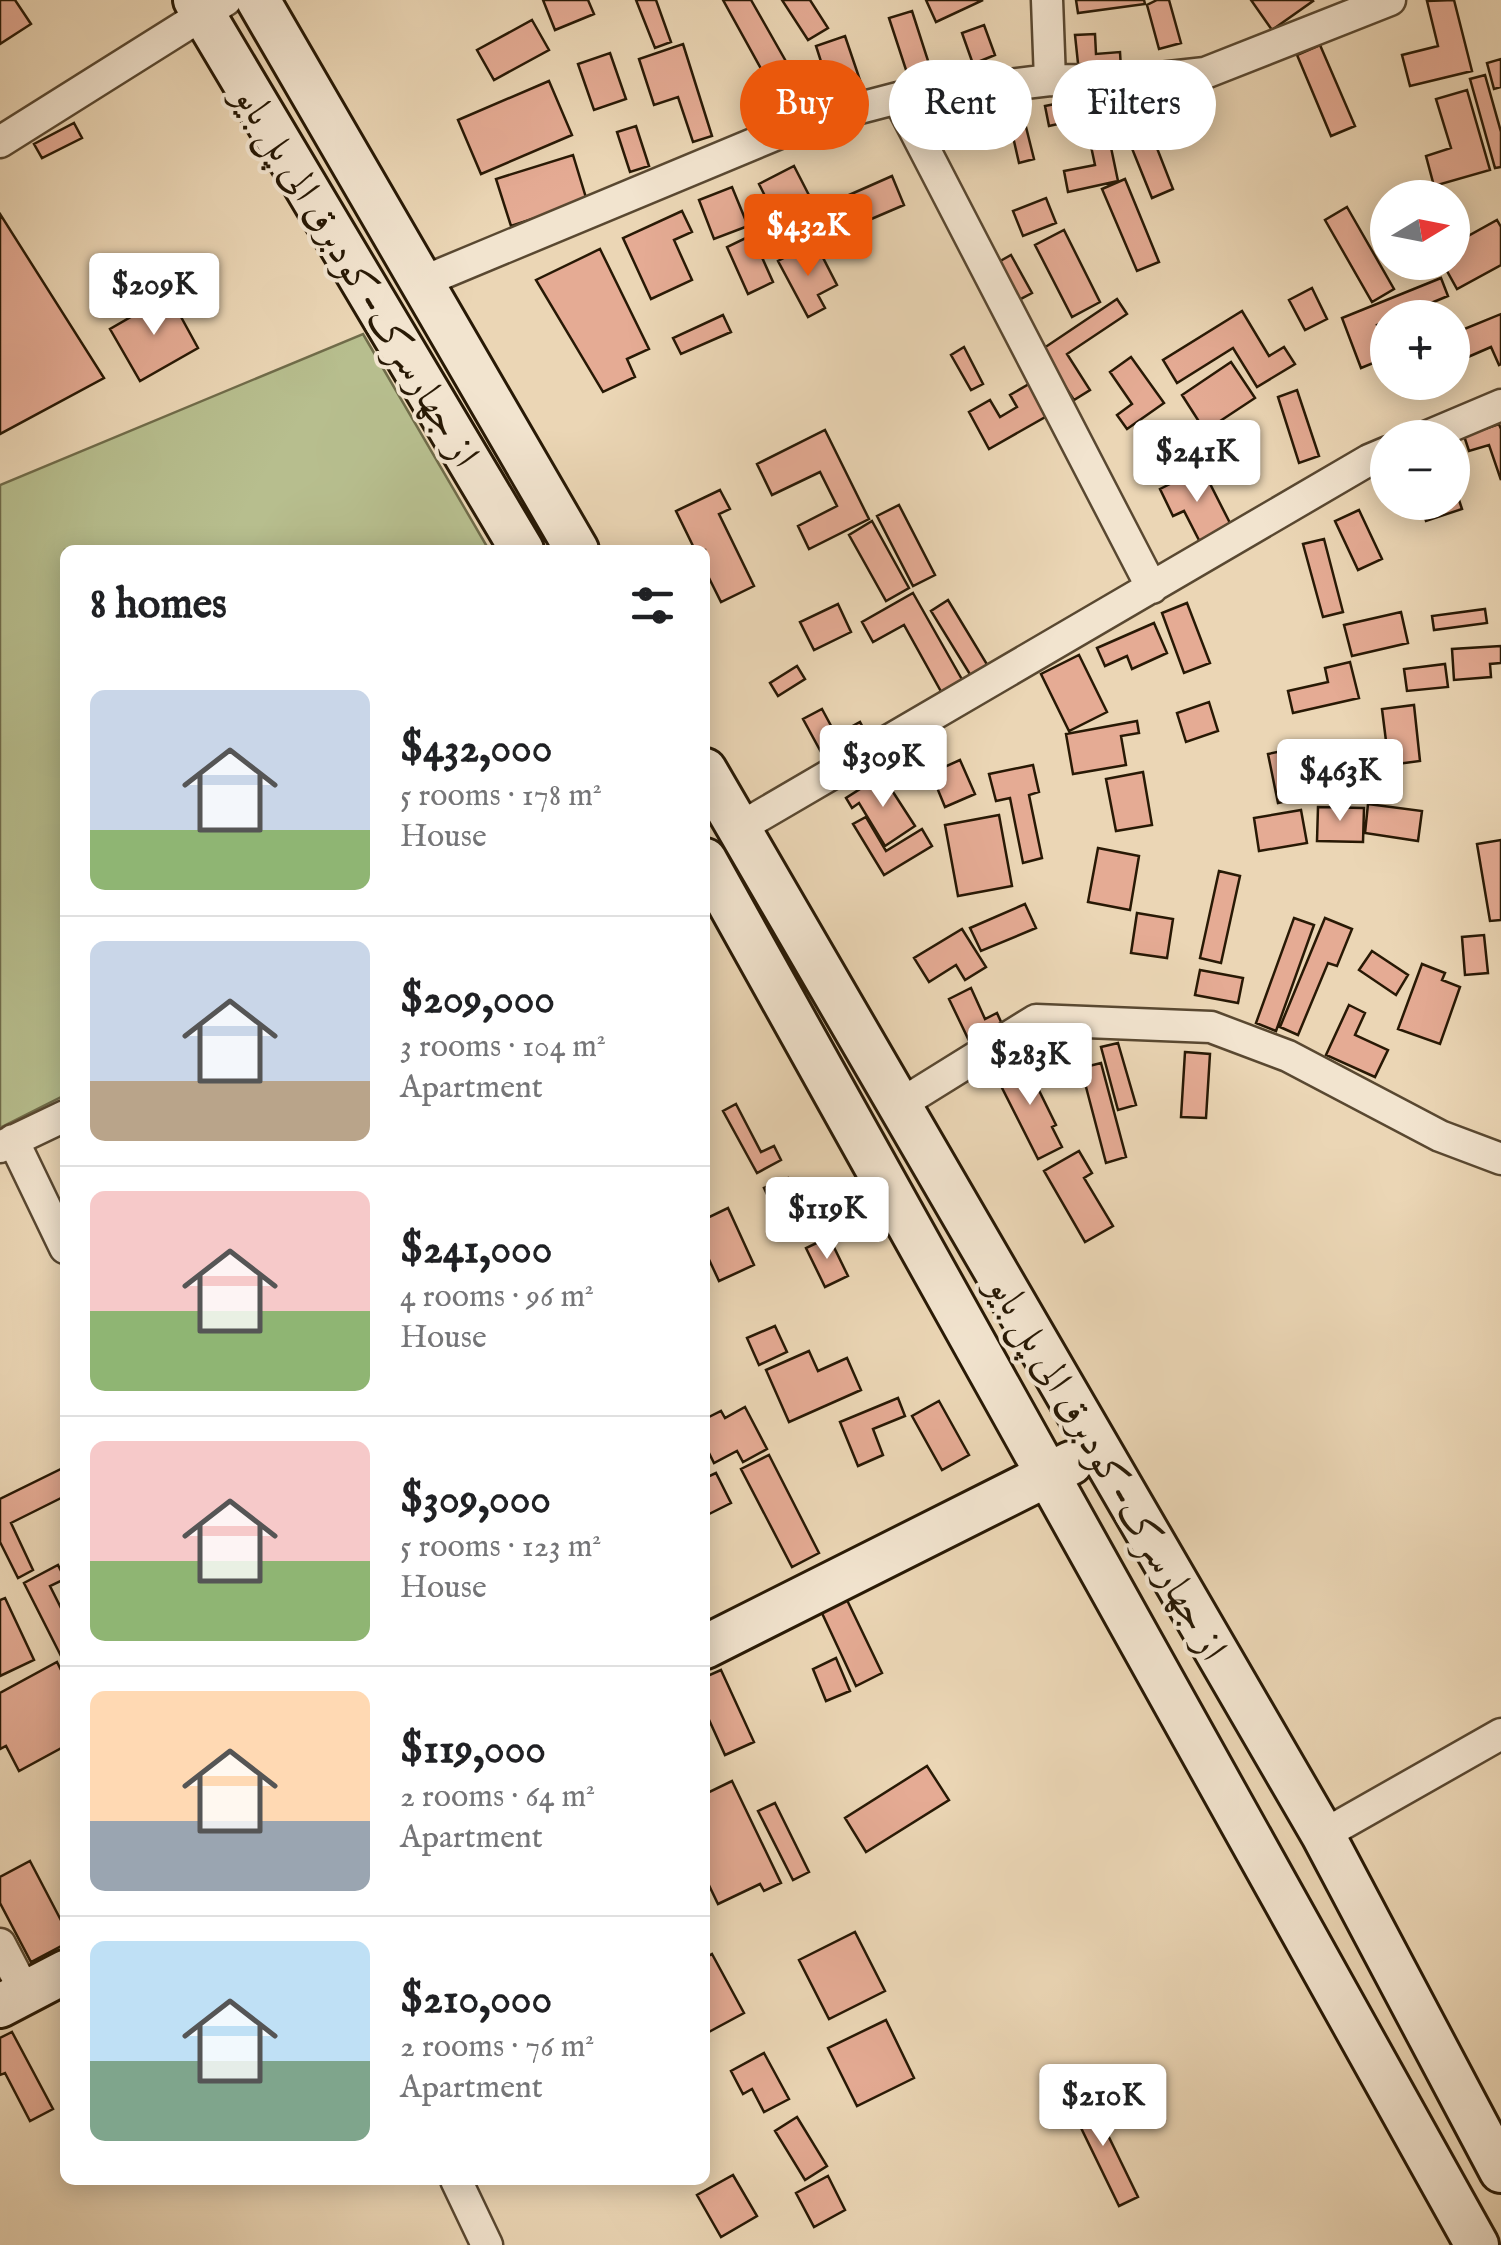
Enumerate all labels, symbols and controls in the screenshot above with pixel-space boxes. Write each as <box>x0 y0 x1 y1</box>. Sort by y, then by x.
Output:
chip: Buy <box>740 60 869 150</box>
chip: Rent <box>889 60 1032 150</box>
chip: Filters <box>1052 60 1216 150</box>
street label: از جهارسرک-کودبرق الی پل بایو <box>219 73 489 477</box>
north arrow <box>1370 180 1470 280</box>
map controls <box>1370 180 1470 520</box>
pin: $432K <box>738 194 878 279</box>
text: $432K <box>766 206 850 247</box>
pin: $209K <box>84 253 224 338</box>
text: $209K <box>111 265 197 306</box>
button: + <box>1370 300 1470 400</box>
pin: $241K <box>1127 420 1267 505</box>
button: − <box>1370 420 1470 520</box>
text: $241K <box>1155 432 1239 473</box>
icon: filters <box>625 578 680 633</box>
text: 8 homes <box>90 579 227 632</box>
text: $432,000 <box>400 723 552 776</box>
pin: $309K <box>813 725 953 810</box>
icon: home <box>170 730 290 850</box>
text: $309K <box>842 737 924 778</box>
pin: $463K <box>1270 739 1410 824</box>
text: $463K <box>1299 751 1381 792</box>
text: 5 rooms · 178 m² <box>400 776 602 817</box>
text: House <box>400 817 487 858</box>
text: $209,000 <box>400 974 555 1027</box>
icon: home <box>170 981 290 1101</box>
pin: $283K <box>960 1023 1100 1108</box>
text: 3 rooms · 104 m² <box>400 1027 606 1068</box>
text: $283K <box>990 1035 1070 1076</box>
text: Apartment <box>400 1068 543 1109</box>
pin: $119K <box>757 1177 897 1262</box>
text: $119K <box>788 1189 866 1230</box>
text: $241,000 <box>400 1224 552 1277</box>
icon: home <box>170 1231 290 1351</box>
street label: از جهارسرک-کودبرق الی پل بایو <box>973 1263 1237 1671</box>
text: 4 rooms · 96 m² <box>400 1277 594 1318</box>
text: House <box>400 1318 487 1359</box>
text: $309,000 <box>400 1474 551 1527</box>
icon: home <box>170 1481 290 1601</box>
text: 5 rooms · 123 m² <box>400 1527 601 1568</box>
text: House <box>400 1568 487 1609</box>
text: $119,000 <box>400 1724 546 1777</box>
icon: home <box>170 1731 290 1851</box>
text: 2 rooms · 64 m² <box>400 1777 595 1818</box>
text: Apartment <box>400 1818 543 1859</box>
text: $210,000 <box>400 1974 552 2027</box>
icon: home <box>170 1981 290 2101</box>
text: 2 rooms · 76 m² <box>400 2027 594 2068</box>
pin: $210K <box>1033 2064 1173 2149</box>
text: Apartment <box>400 2068 543 2109</box>
text: $210K <box>1061 2076 1145 2117</box>

